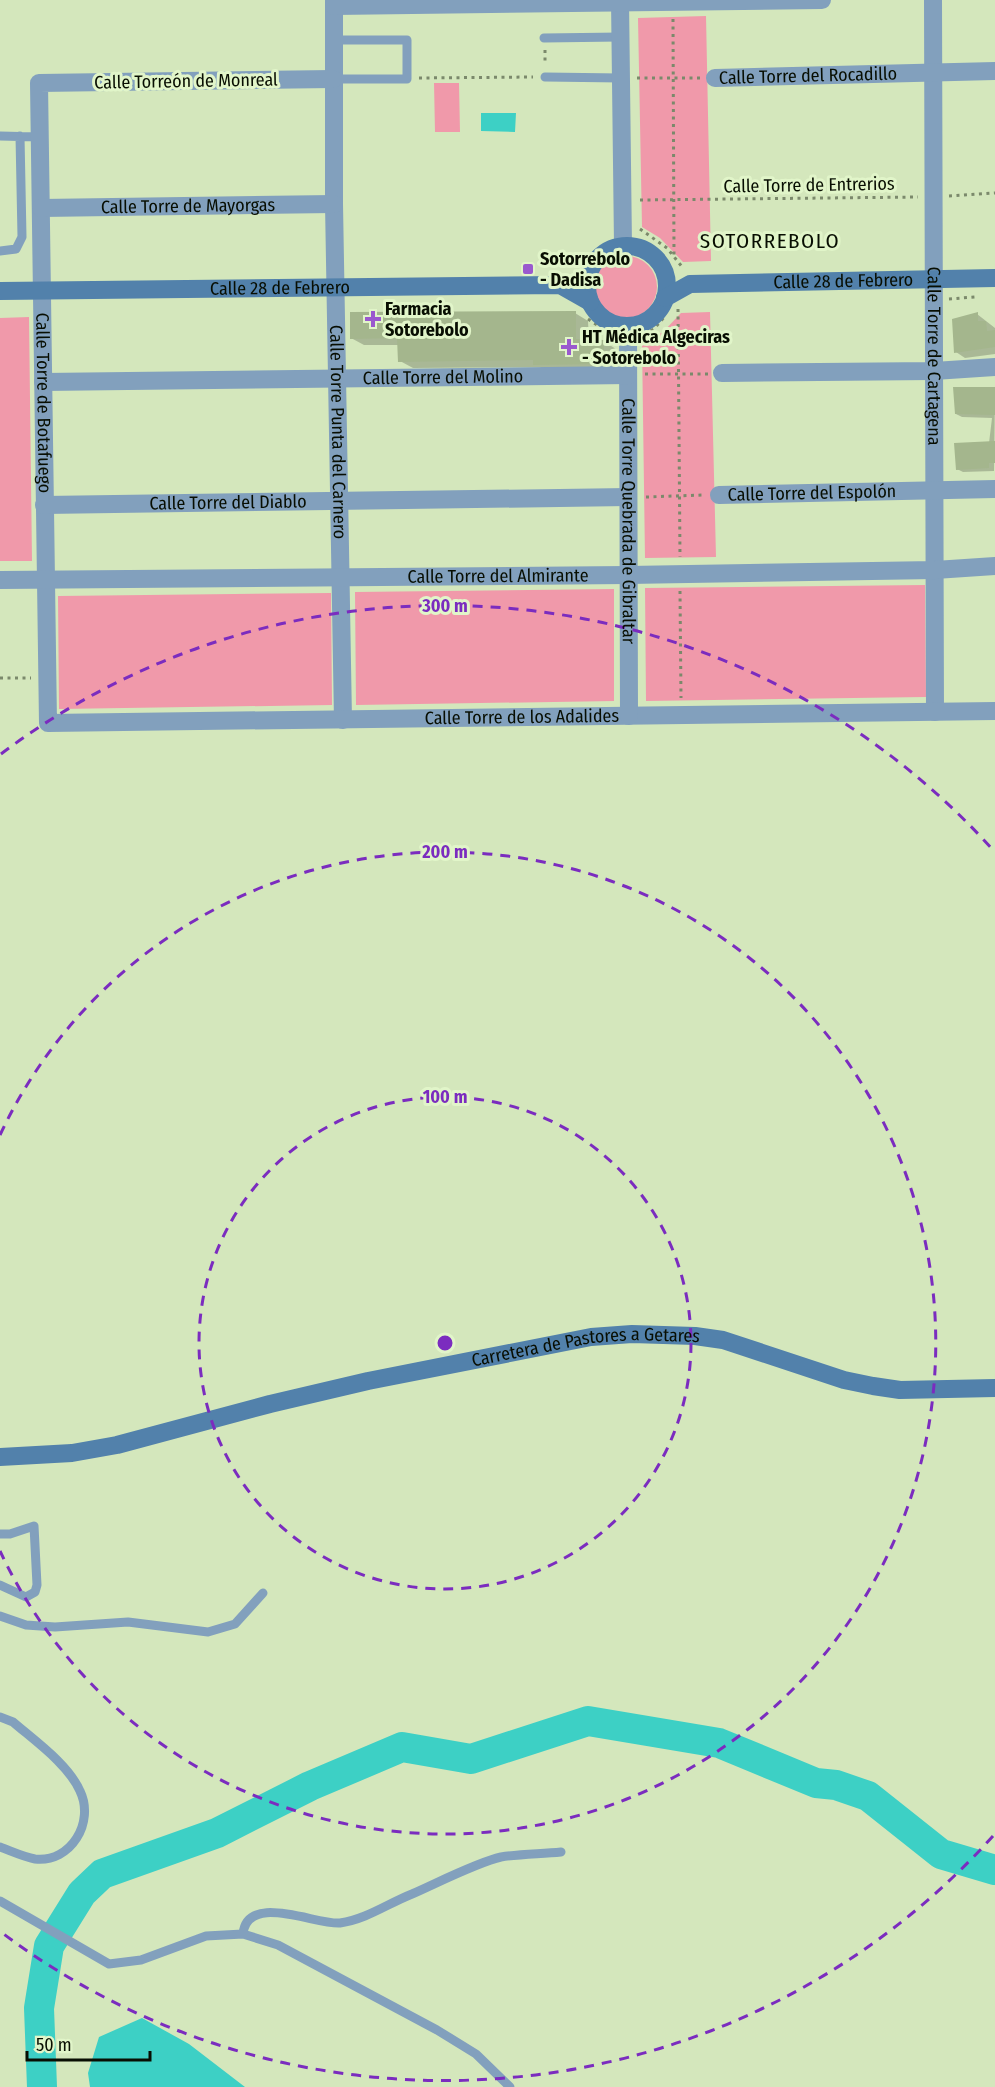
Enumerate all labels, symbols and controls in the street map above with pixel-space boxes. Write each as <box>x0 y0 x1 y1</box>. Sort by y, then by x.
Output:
street label: Calle Torre del Rocadillo <box>719 62 897 89</box>
street label: Calle Torreón de Monreal <box>94 68 278 94</box>
street label: Calle Torre de Entrerios <box>723 173 895 197</box>
street label: Calle Torre de Mayorgas <box>101 194 276 218</box>
district label: SOTORREBOLO <box>700 228 840 254</box>
place label: Sotorrebolo - Dadisa <box>540 248 631 291</box>
marker: Sotorrebolo - Dadisa <box>521 262 535 276</box>
street label: Calle Torre de Cartagena <box>923 266 945 446</box>
street label: Calle 28 de Febrero <box>773 269 913 293</box>
street label: Calle 28 de Febrero <box>210 276 350 300</box>
place label: Farmacia Sotorebolo <box>385 298 469 341</box>
marker: Farmacia Sotorebolo <box>366 312 380 326</box>
street label: Calle Torre de Botafuego <box>31 313 56 493</box>
street label: Calle Torre Punta del Carnero <box>325 325 351 539</box>
place label: HT Médica Algeciras - Sotorebolo <box>582 326 730 369</box>
marker: HT Médica Algeciras - Sotorebolo <box>560 338 578 356</box>
street label: Calle Torre del Molino <box>363 365 523 389</box>
street label: Calle Torre Quebrada de Gibraltar <box>617 398 640 645</box>
street label: Calle Torre del Espolón <box>727 480 896 506</box>
street label: Calle Torre del Diablo <box>149 490 307 515</box>
street label: Calle Torre del Almirante <box>407 564 589 588</box>
text: 300 m <box>421 595 468 617</box>
street label: Calle Torre de los Adalides <box>425 705 620 729</box>
text: 200 m <box>421 841 468 863</box>
text: 100 m <box>423 1086 467 1108</box>
street label: Carretera de Pastores a Getares <box>470 1323 702 1371</box>
centre of rings <box>435 1333 455 1353</box>
scale bar <box>27 2024 150 2062</box>
text: 50 m <box>36 2034 72 2056</box>

